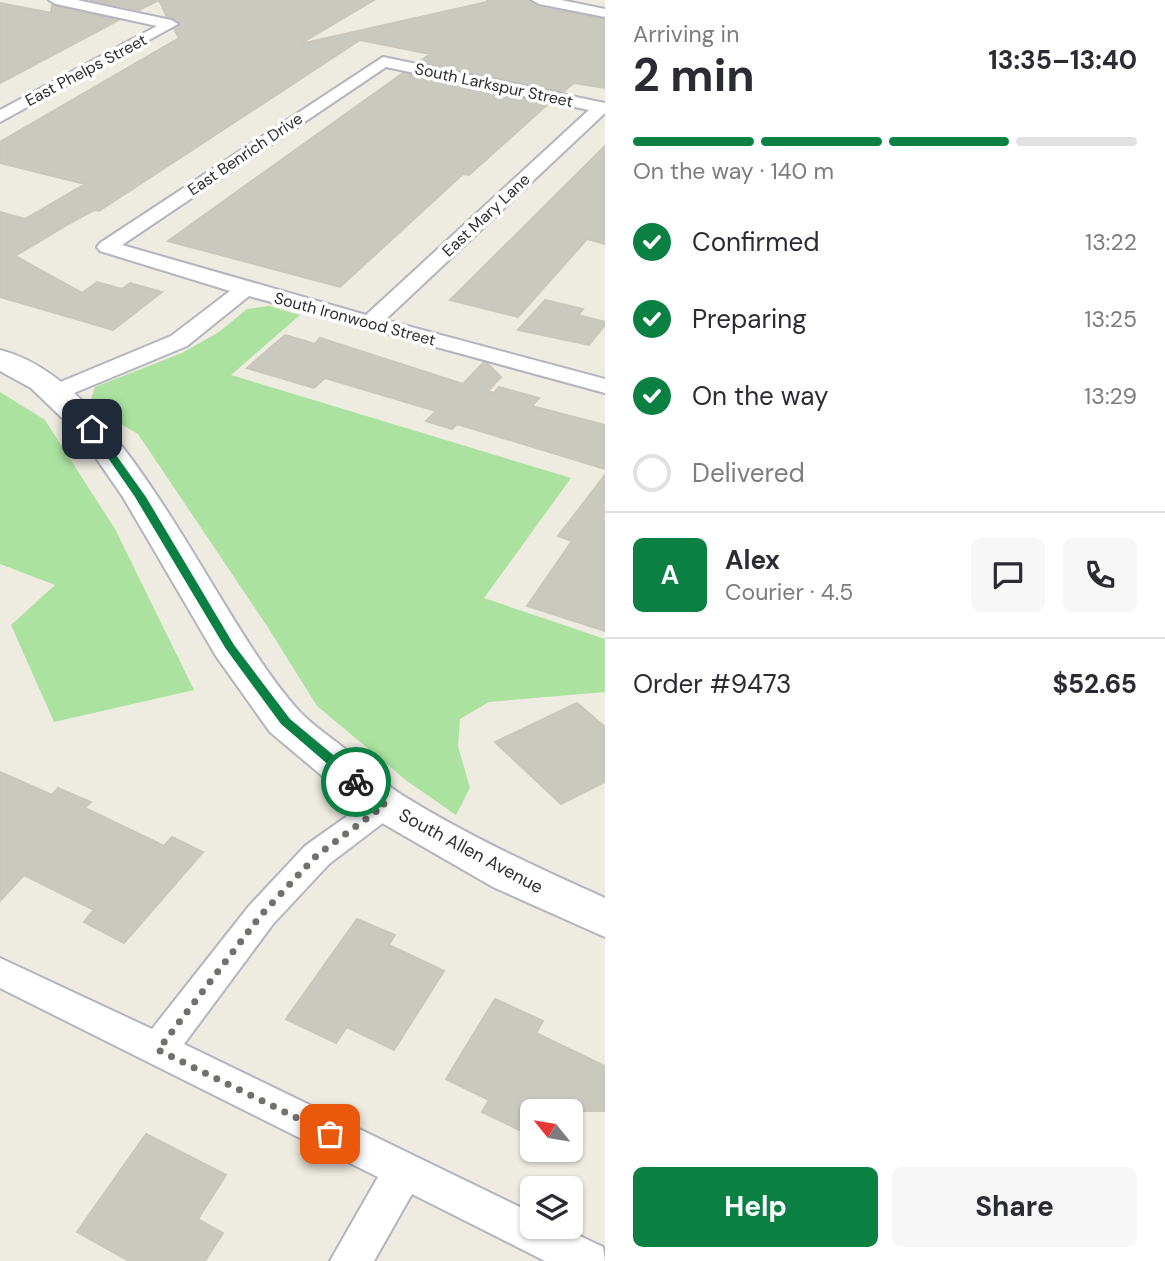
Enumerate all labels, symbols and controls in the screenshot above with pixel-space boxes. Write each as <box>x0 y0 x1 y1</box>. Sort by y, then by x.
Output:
text: Arriving in <box>633 19 739 49</box>
street label: East Phelps Street <box>22 29 150 111</box>
text: 13:35–13:40 <box>988 43 1137 77</box>
text: 2 min <box>633 45 755 105</box>
street label: South Larkspur Street <box>413 58 575 112</box>
street label: East Benrich Drive <box>184 108 306 200</box>
text: On the way · 140 m <box>633 156 834 186</box>
street label: East Mary Lane <box>438 169 534 261</box>
icon: check <box>633 223 671 261</box>
text: Confirmed <box>692 225 819 259</box>
text: 13:22 <box>1085 227 1137 257</box>
street label: South Ironwood Street <box>272 287 438 351</box>
icon: check <box>633 300 671 338</box>
text: Preparing <box>692 302 807 336</box>
text: 13:25 <box>1084 304 1137 334</box>
icon: check <box>633 377 671 415</box>
text: On the way <box>692 379 828 413</box>
text: 13:29 <box>1084 381 1137 411</box>
pin <box>62 399 122 459</box>
icon: home <box>73 410 111 448</box>
text: Delivered <box>692 456 805 490</box>
button: chat <box>971 538 1045 612</box>
button: phone <box>1063 538 1137 612</box>
text: Alex <box>725 543 780 577</box>
text: A <box>661 558 679 592</box>
text: Courier · 4.5 <box>725 577 853 607</box>
text: Order #9473 <box>633 667 791 701</box>
text: $52.65 <box>1052 667 1137 701</box>
courier <box>321 747 391 817</box>
icon: bike <box>337 763 375 801</box>
street label: South Allen Avenue <box>395 803 547 899</box>
north arrow <box>520 1099 583 1162</box>
map controls <box>520 1099 583 1239</box>
pin <box>300 1104 360 1164</box>
icon: bag <box>311 1115 349 1153</box>
button: Help <box>633 1167 878 1247</box>
button: Share <box>892 1167 1137 1247</box>
button: layers <box>520 1176 583 1239</box>

